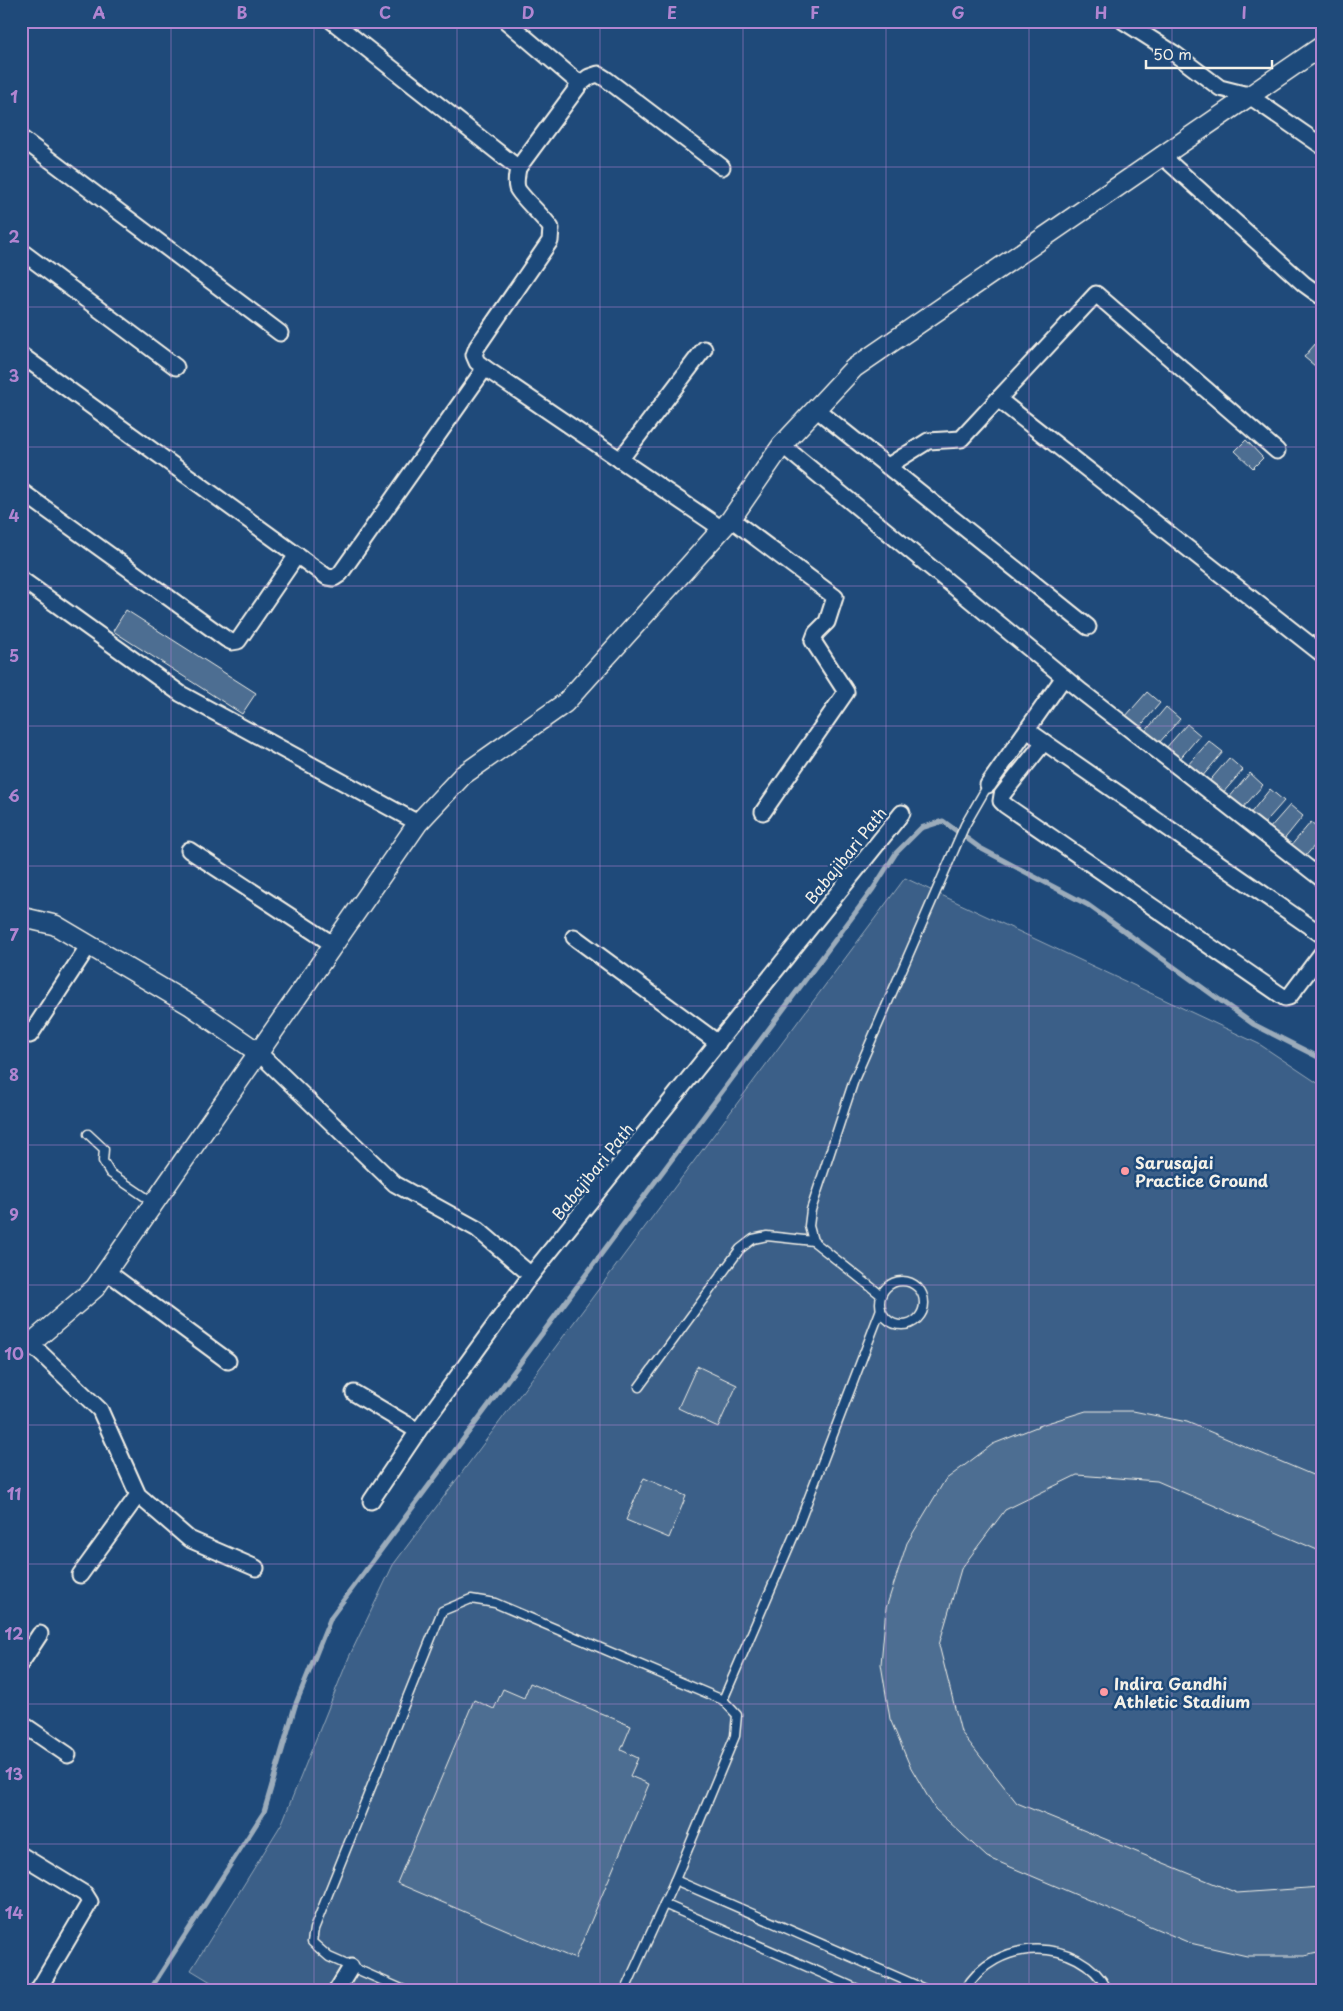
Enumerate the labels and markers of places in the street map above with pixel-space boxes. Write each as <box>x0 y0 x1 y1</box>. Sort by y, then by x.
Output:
place label: Sarusajai Practice Ground <box>1135 1150 1268 1192</box>
marker: Sarusajai Practice Ground <box>1119 1165 1131 1177</box>
place label: Indira Gandhi Athletic Stadium <box>1113 1671 1250 1713</box>
marker: Indira Gandhi Athletic Stadium <box>1098 1686 1110 1698</box>

